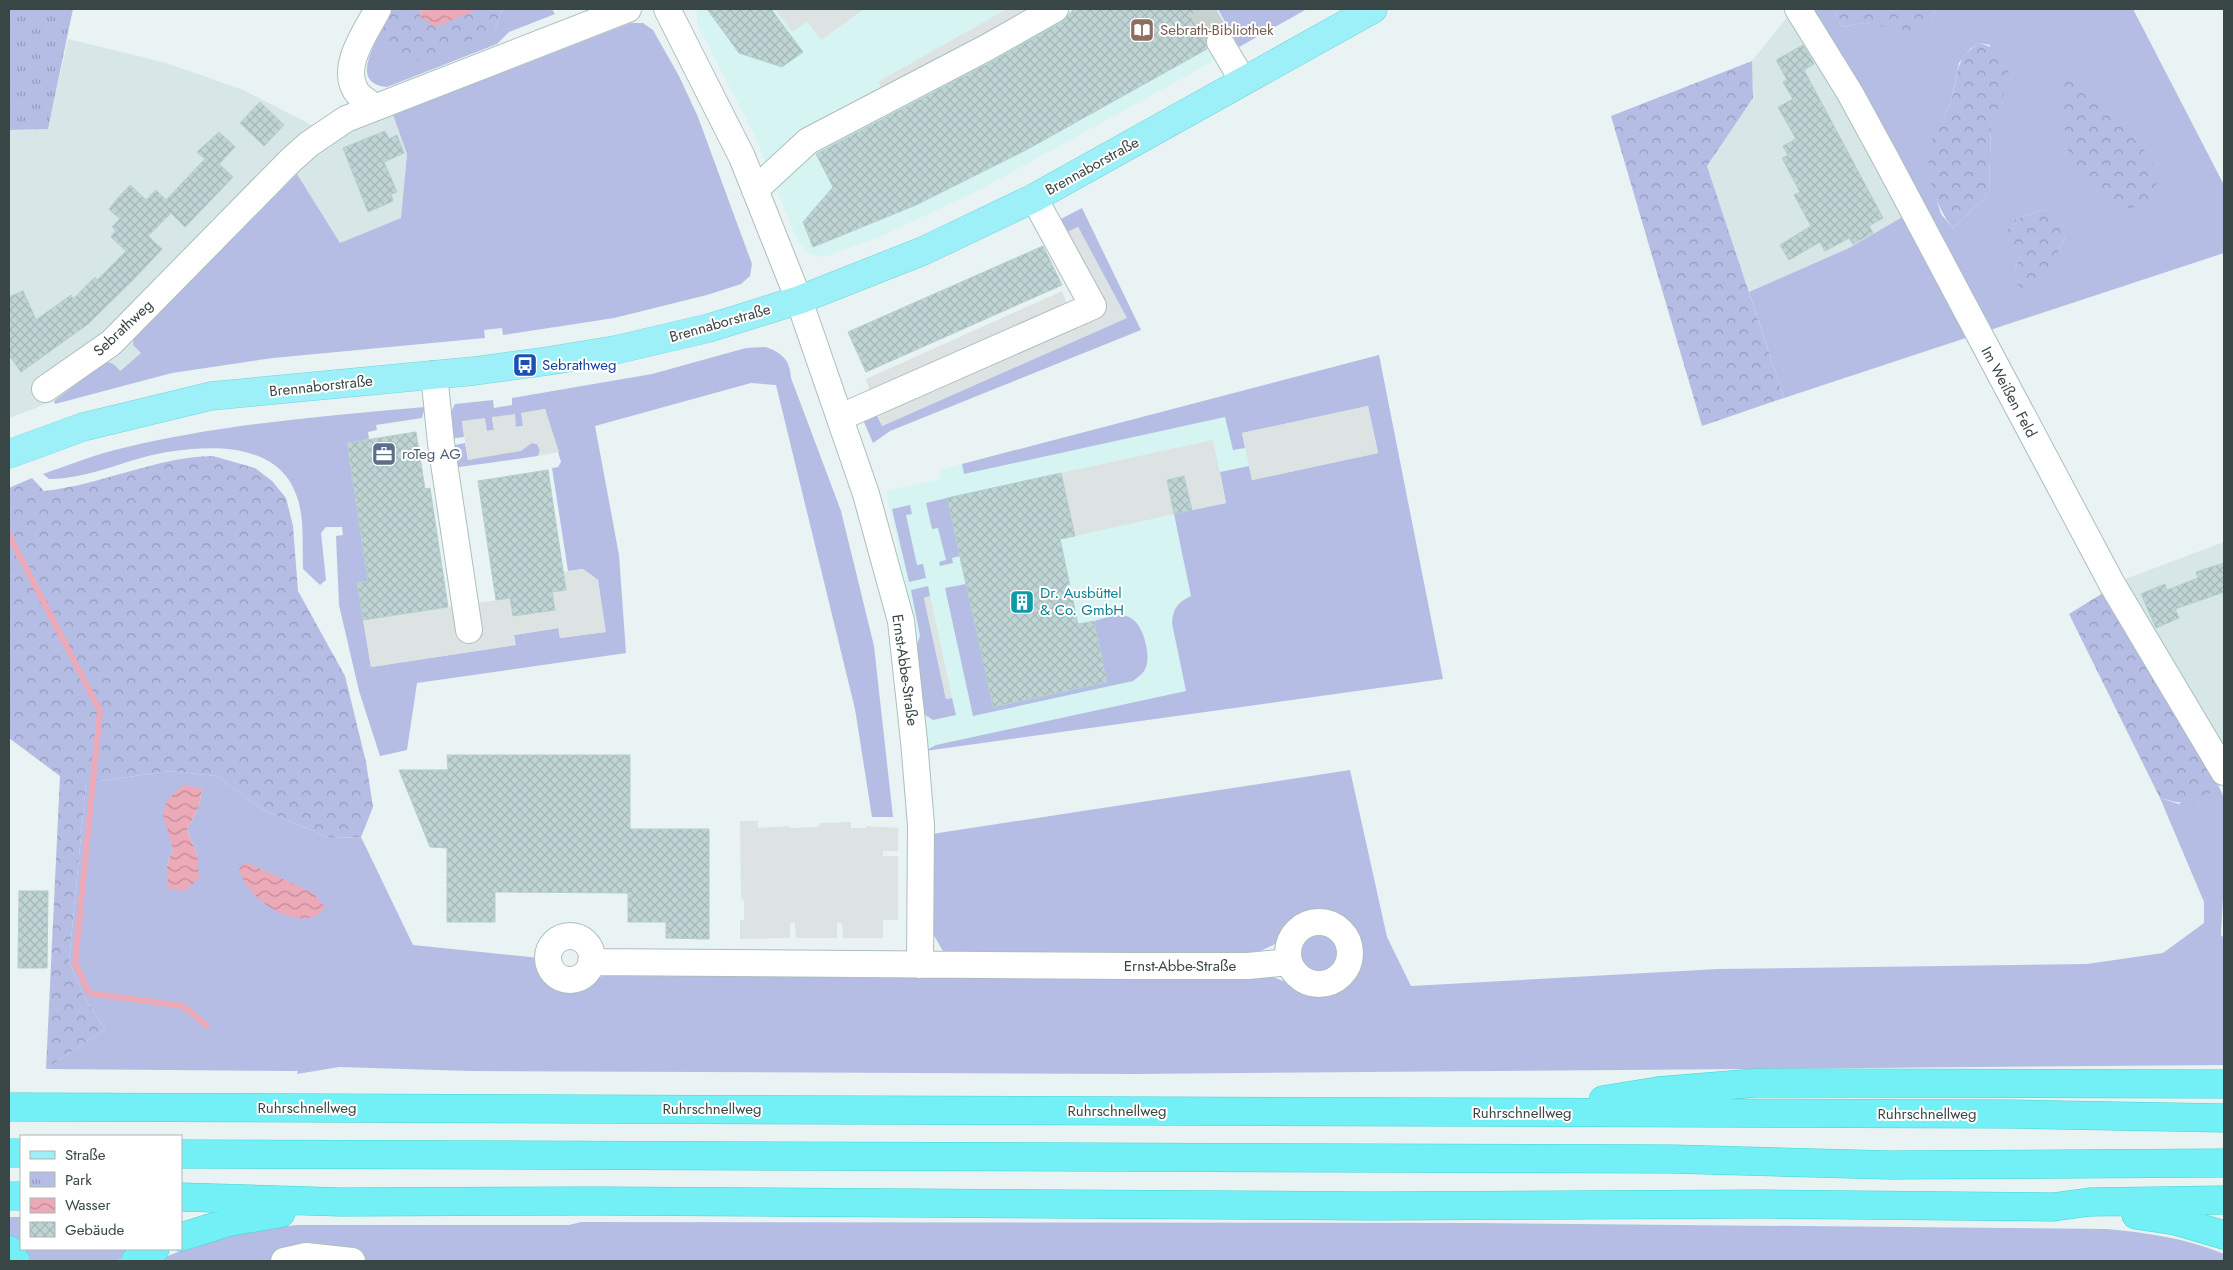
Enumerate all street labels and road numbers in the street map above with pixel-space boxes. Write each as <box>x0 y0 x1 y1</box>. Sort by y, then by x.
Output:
street label: Brennaborstraße <box>1041 131 1143 201</box>
street label: Sebrathweg <box>88 295 158 361</box>
street label: Brennaborstraße <box>667 298 773 348</box>
street label: Im Weißen Feld <box>1976 342 2042 442</box>
street label: Brennaborstraße <box>268 370 374 402</box>
street label: Ernst-Abbe-Straße <box>886 613 924 727</box>
street label: Ernst-Abbe-Straße <box>1124 955 1236 977</box>
street label: Ruhrschnellweg <box>257 1097 357 1119</box>
street label: Ruhrschnellweg <box>662 1098 762 1120</box>
street label: Ruhrschnellweg <box>1067 1100 1167 1122</box>
street label: Ruhrschnellweg <box>1472 1102 1572 1124</box>
street label: Ruhrschnellweg <box>1877 1103 1977 1125</box>

